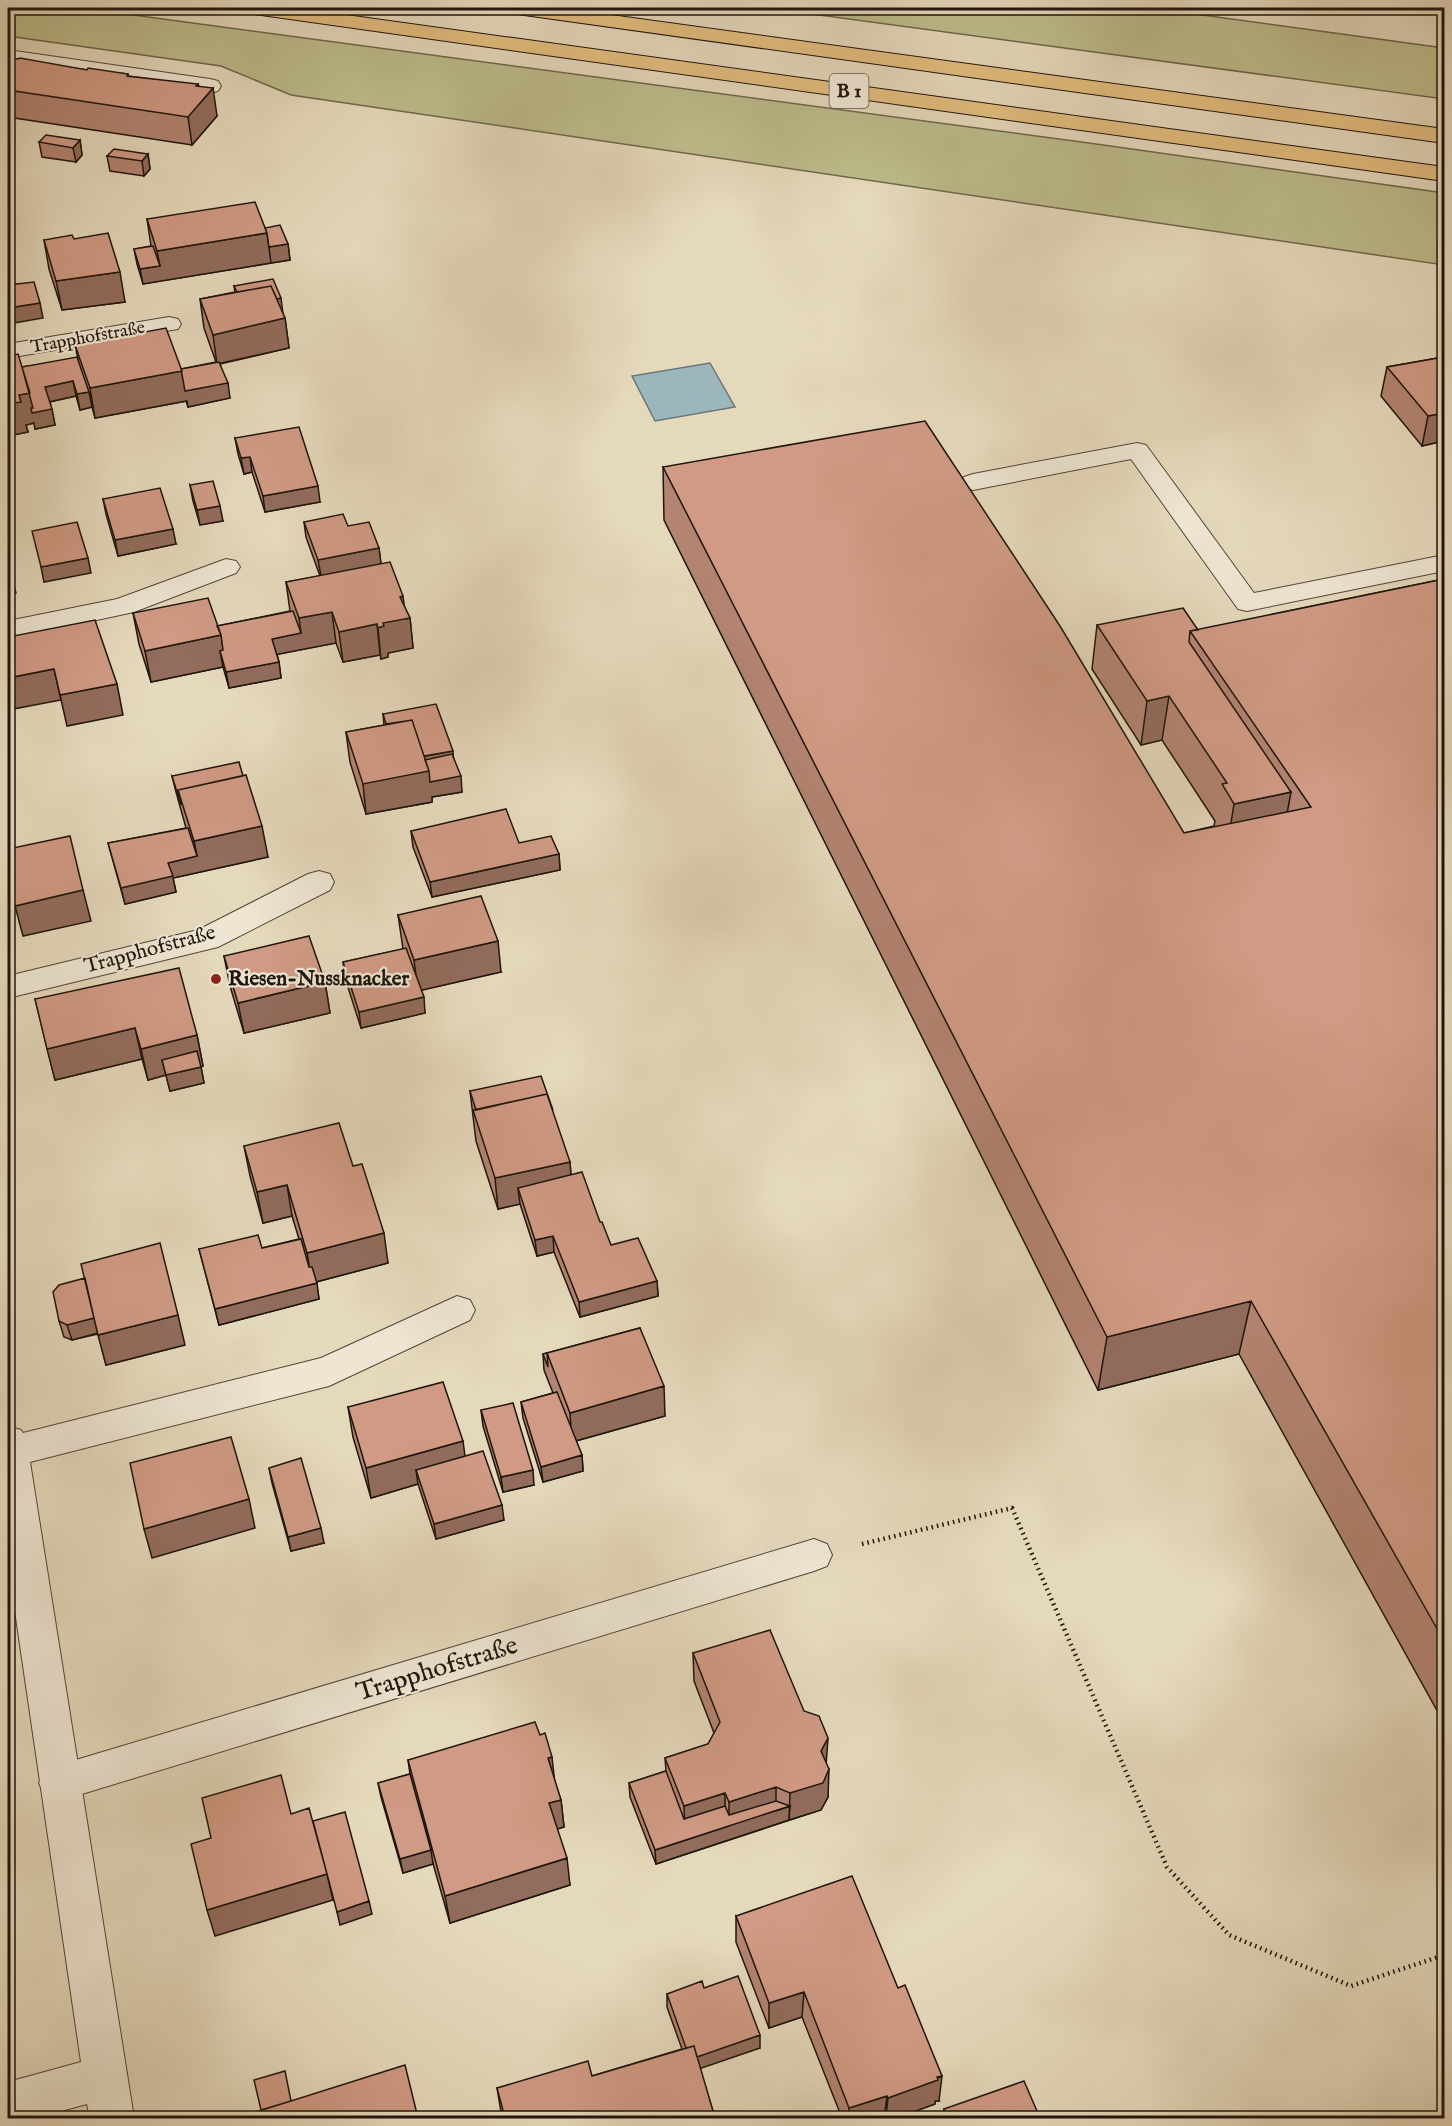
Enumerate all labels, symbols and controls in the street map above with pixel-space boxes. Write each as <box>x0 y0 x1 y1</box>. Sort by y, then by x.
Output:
road number: B 1 <box>830 74 868 108</box>
street label: Trapphofstraße <box>29 317 147 359</box>
street label: Trapphofstraße <box>81 919 219 981</box>
place label: Riesen-Nussknacker <box>228 966 409 993</box>
marker: Riesen-Nussknacker <box>209 972 223 986</box>
street label: Trapphofstraße <box>352 1629 522 1709</box>

